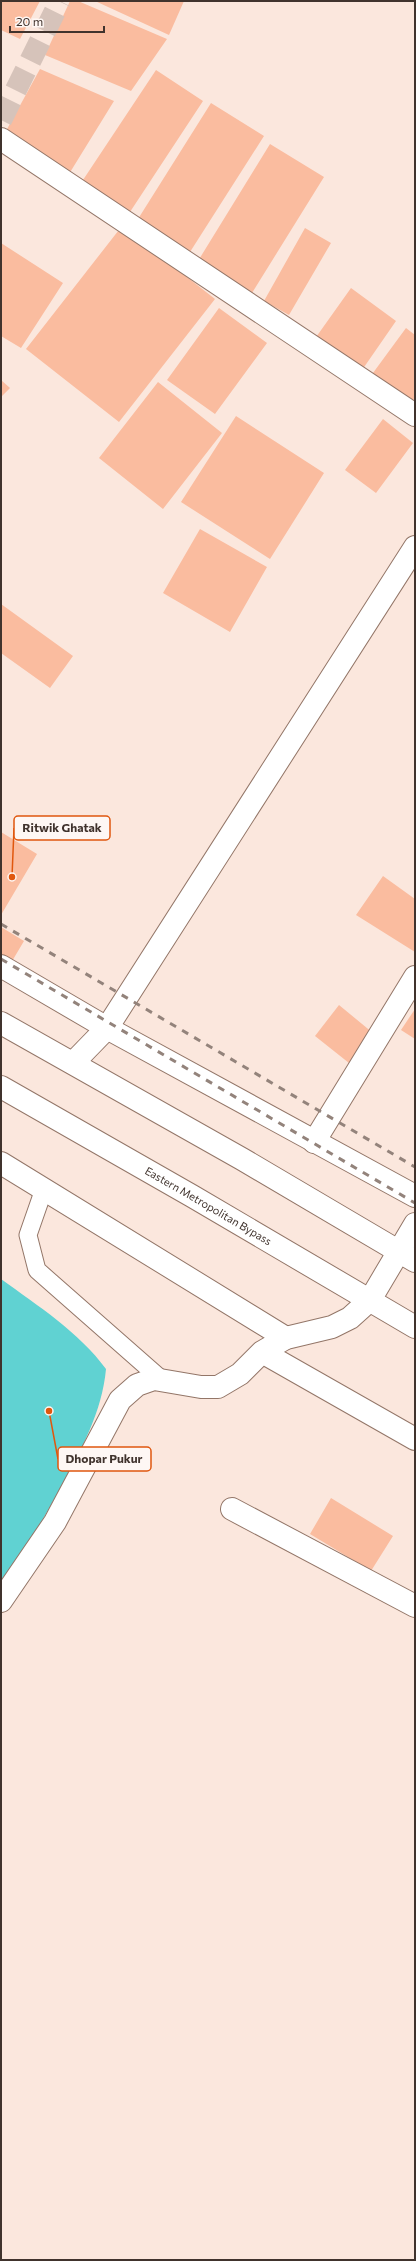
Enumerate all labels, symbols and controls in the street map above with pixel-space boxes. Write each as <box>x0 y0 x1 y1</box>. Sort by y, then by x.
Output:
scale bar <box>10 8 104 34</box>
text: 20 m <box>16 14 43 28</box>
callout: Ritwik Ghatak <box>14 816 110 840</box>
text: Ritwik Ghatak <box>22 820 102 834</box>
street label: Eastern Metropolitan Bypass <box>143 1164 274 1247</box>
callout: Dhopar Pukur <box>58 1447 151 1471</box>
text: Dhopar Pukur <box>66 1451 142 1465</box>

